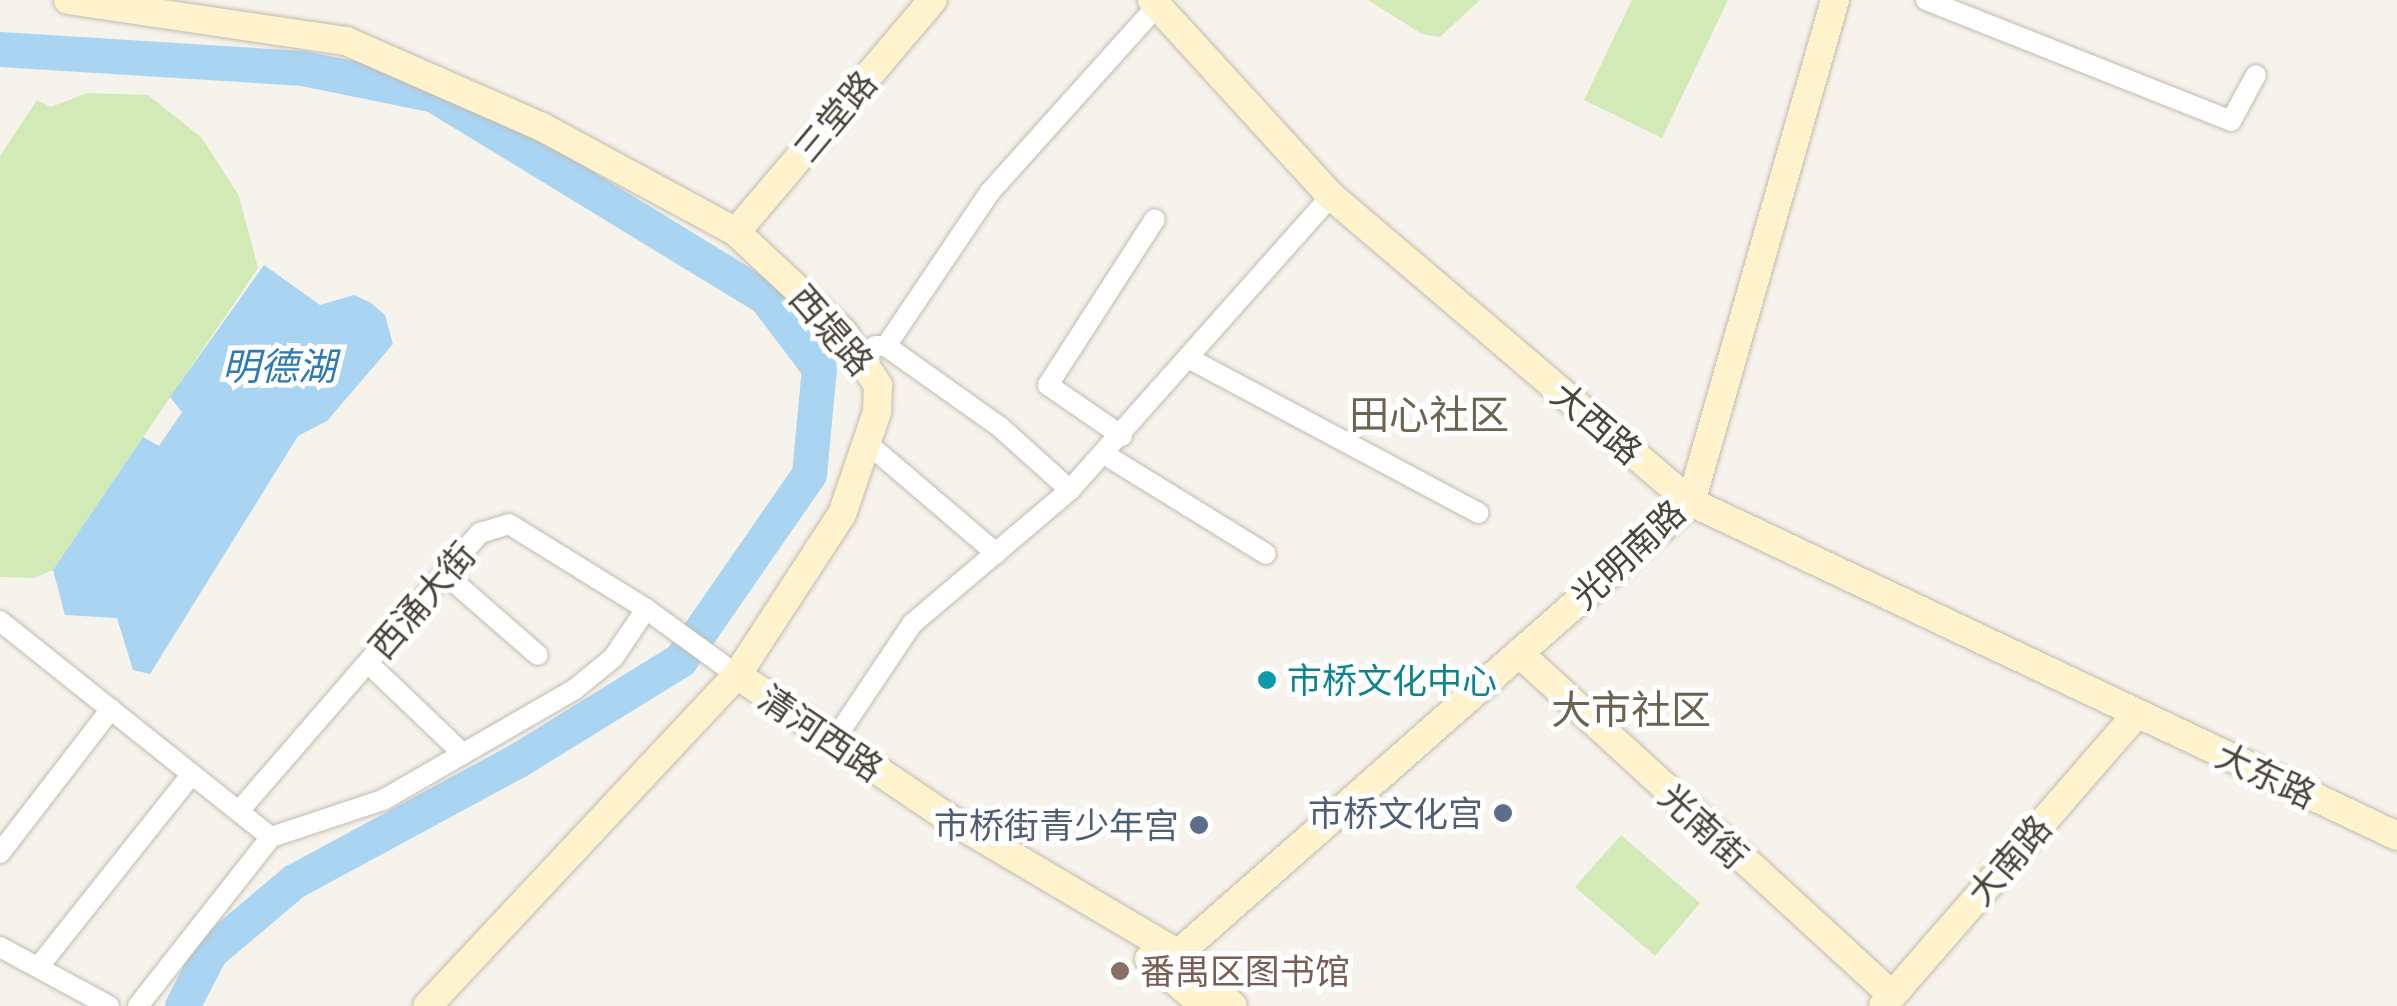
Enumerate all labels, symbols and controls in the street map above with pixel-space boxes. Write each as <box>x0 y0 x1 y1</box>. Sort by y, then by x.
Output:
street label: 三堂路 <box>785 62 885 170</box>
street label: 西堤路 <box>782 277 882 383</box>
water label: 明德湖 <box>222 343 336 389</box>
street label: 大西路 <box>1543 373 1651 473</box>
district label: 田心社区 <box>1349 390 1509 438</box>
street label: 光明南路 <box>1562 491 1694 617</box>
street label: 西涌大街 <box>360 533 484 667</box>
place label: 市桥文化中心 <box>1287 659 1497 701</box>
marker: 市桥文化中心 <box>1256 669 1278 691</box>
street label: 清河西路 <box>751 676 891 790</box>
district label: 大市社区 <box>1551 685 1711 733</box>
street label: 大东路 <box>2210 734 2322 816</box>
street label: 光南街 <box>1651 775 1757 877</box>
place label: 市桥文化宫 <box>1308 792 1483 834</box>
marker: 市桥文化宫 <box>1492 802 1514 824</box>
place label: 市桥街青少年宫 <box>934 804 1179 846</box>
street label: 大南路 <box>1959 807 2059 913</box>
marker: 市桥街青少年宫 <box>1188 814 1210 836</box>
place label: 番禺区图书馆 <box>1140 950 1350 992</box>
marker: 番禺区图书馆 <box>1109 960 1131 982</box>

